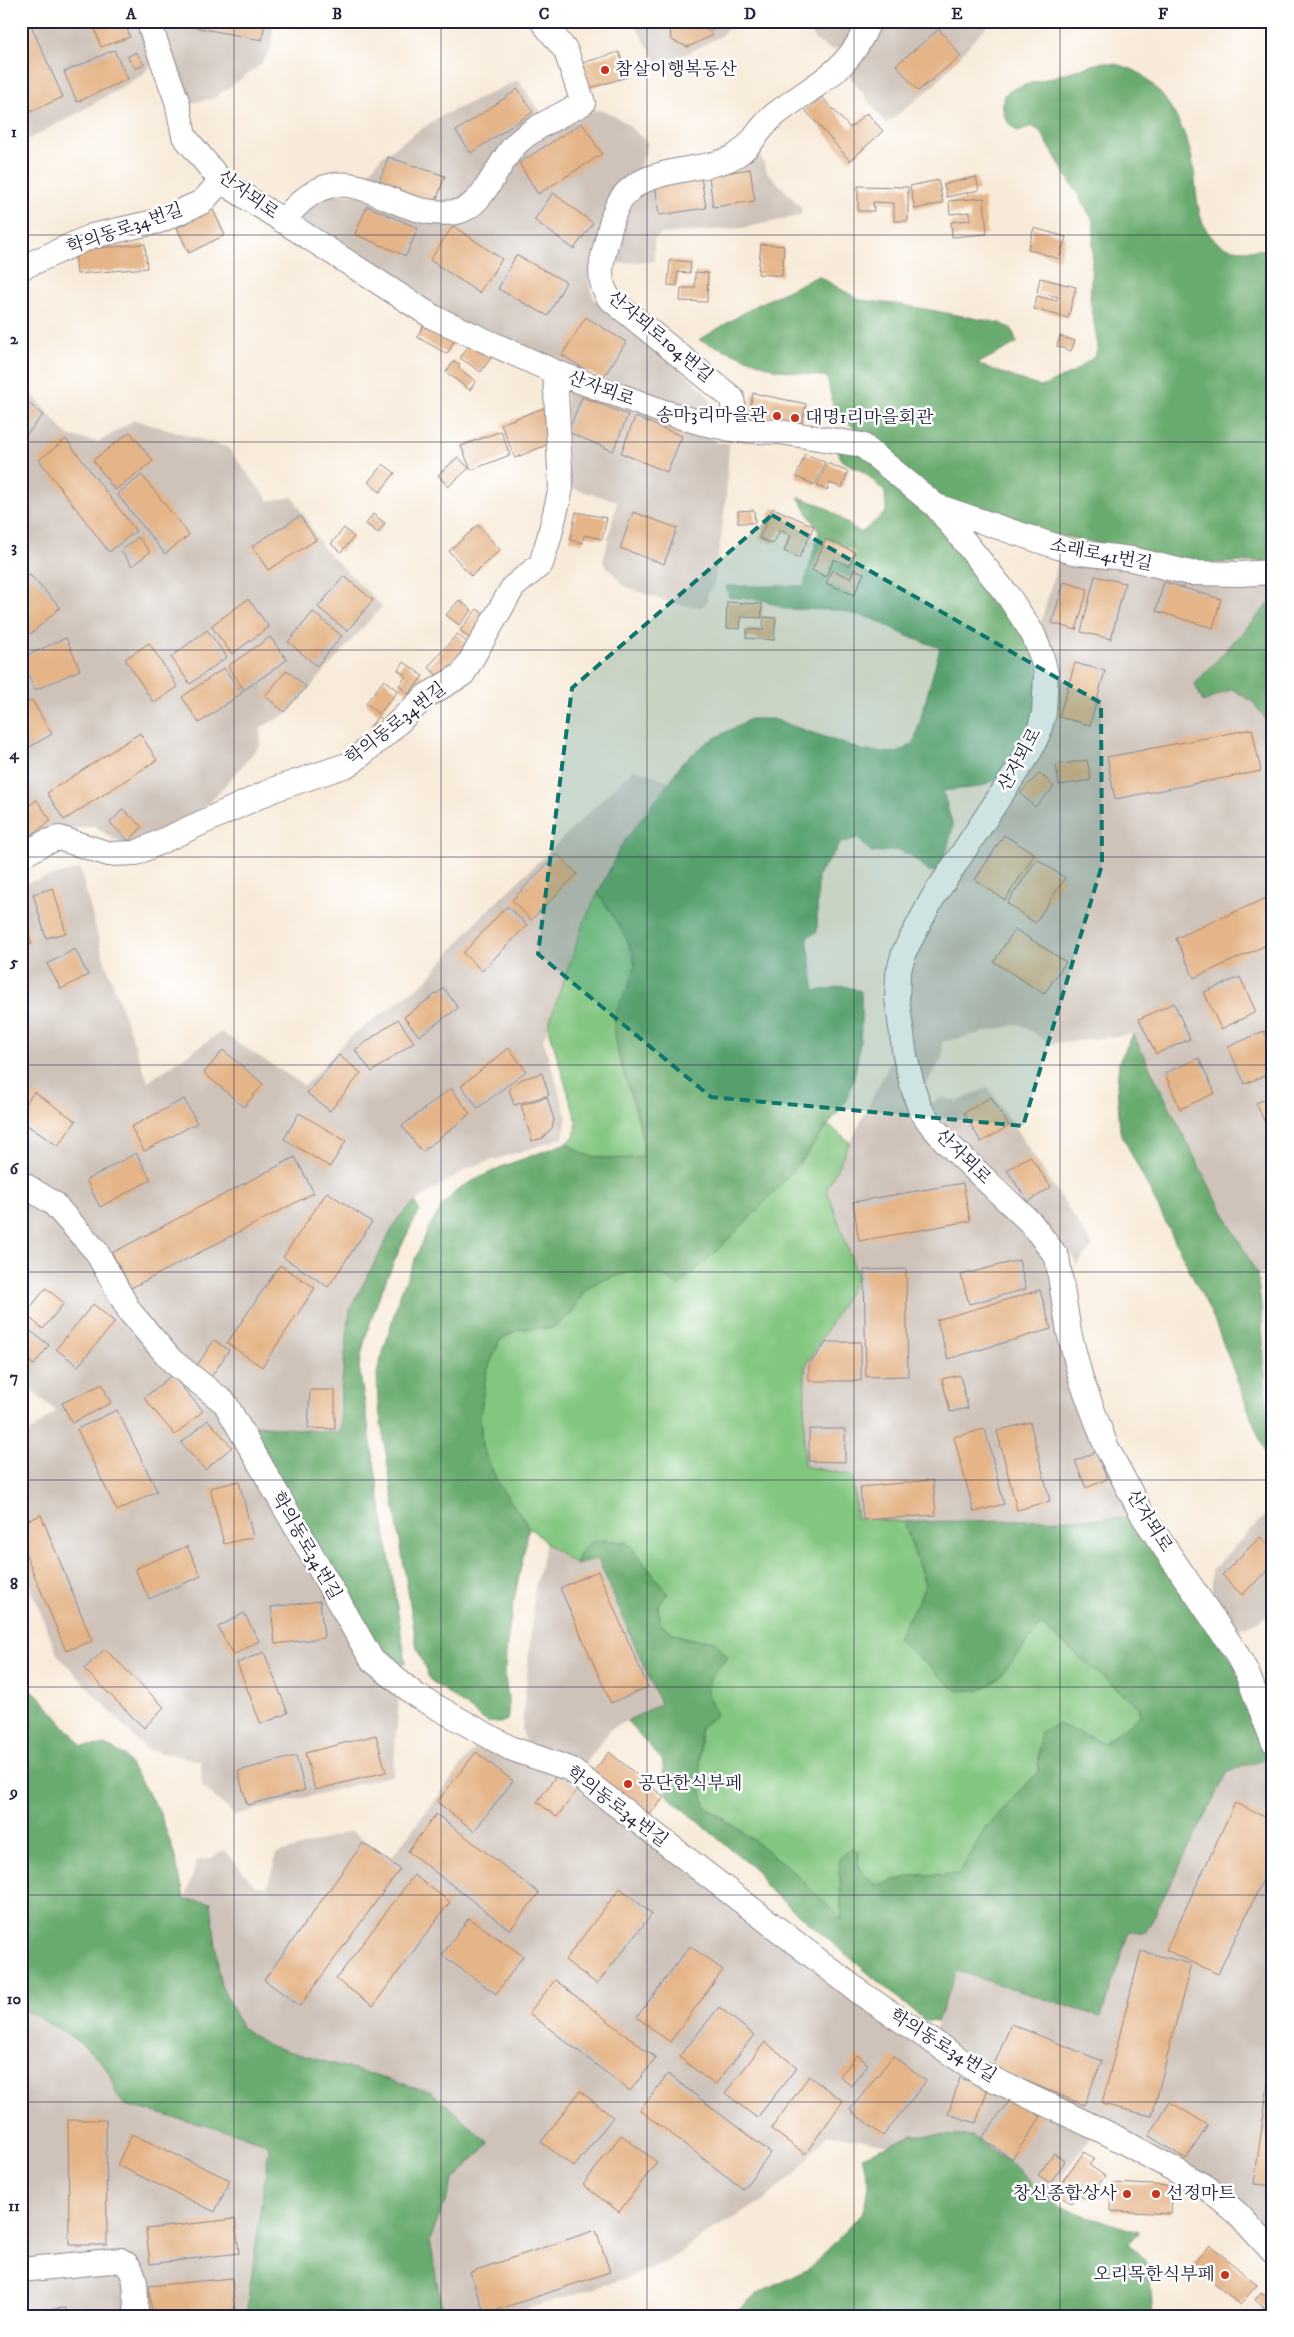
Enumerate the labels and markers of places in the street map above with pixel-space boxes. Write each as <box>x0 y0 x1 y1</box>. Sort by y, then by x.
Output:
place label: 참살이행복동산 <box>615 59 737 81</box>
marker: 참살이행복동산 <box>599 64 611 76</box>
place label: 송마3리마을관 <box>656 405 768 427</box>
place label: 대명1리마을회관 <box>805 407 934 429</box>
marker: 송마3리마을관 <box>771 410 783 422</box>
marker: 대명1리마을회관 <box>789 412 801 424</box>
place label: 공단한식부페 <box>638 1773 742 1795</box>
marker: 공단한식부페 <box>622 1778 634 1790</box>
place label: 창신종합상사 <box>1013 2183 1118 2205</box>
place label: 선정마트 <box>1166 2183 1236 2205</box>
marker: 창신종합상사 <box>1121 2188 1133 2200</box>
marker: 선정마트 <box>1150 2188 1162 2200</box>
place label: 오리목한식부페 <box>1093 2264 1215 2286</box>
marker: 오리목한식부페 <box>1219 2269 1231 2281</box>

